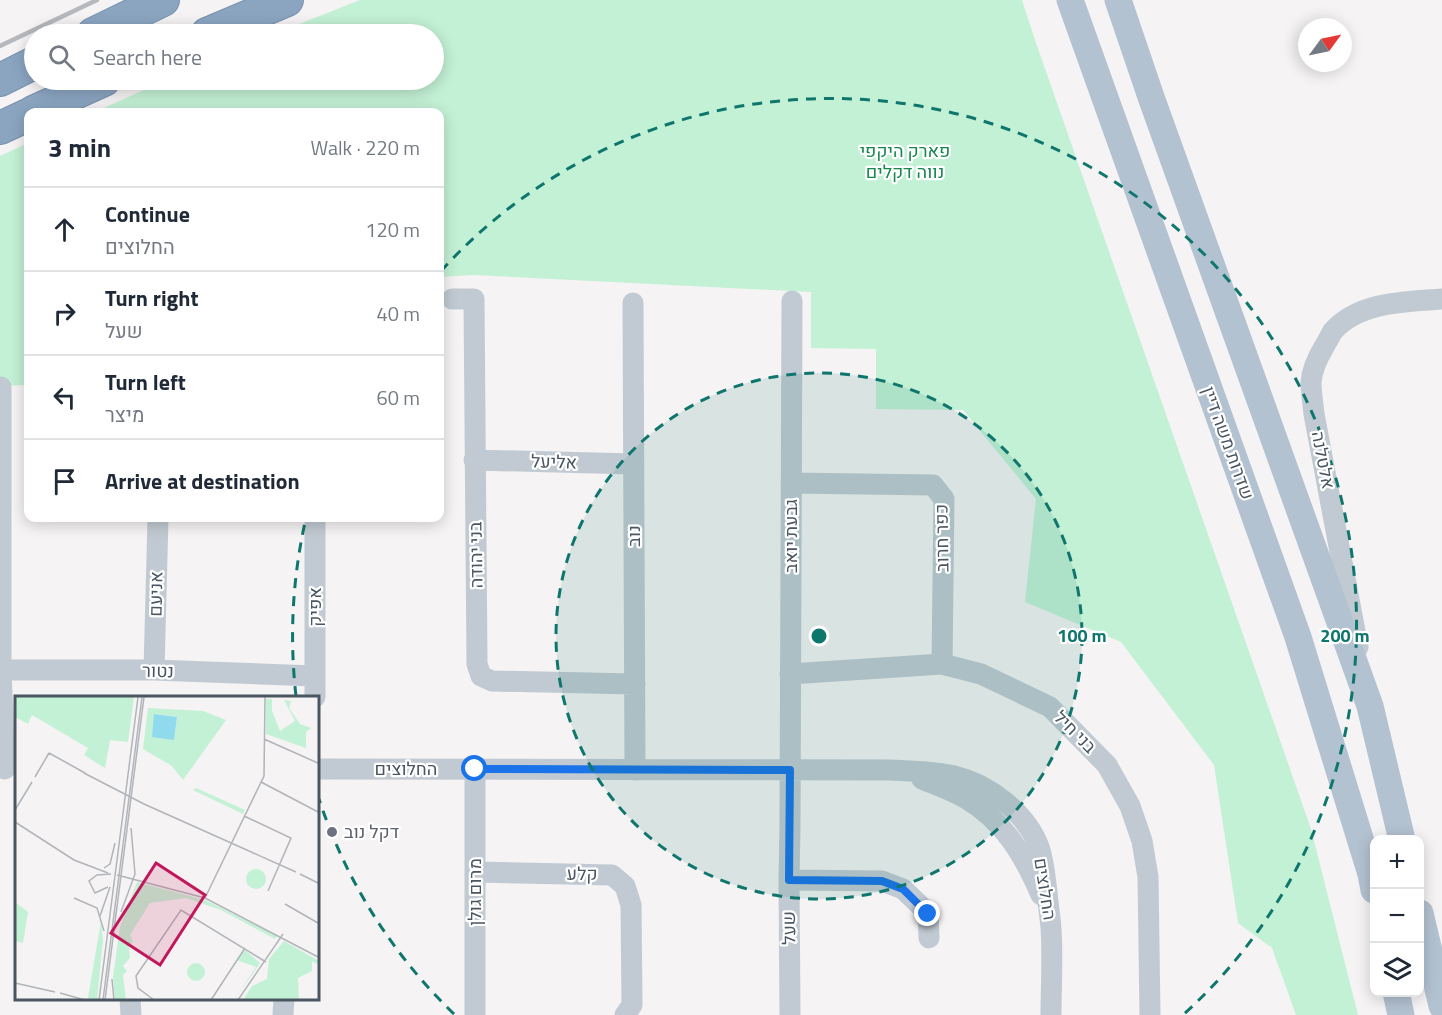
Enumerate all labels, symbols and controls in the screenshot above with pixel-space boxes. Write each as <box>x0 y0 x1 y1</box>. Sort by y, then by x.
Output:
north arrow <box>1298 18 1352 72</box>
search box <box>24 24 444 90</box>
text: Search here <box>93 40 202 74</box>
icon: search <box>45 41 78 74</box>
text: 3 min <box>48 128 111 167</box>
text: Walk · 220 m <box>311 132 420 163</box>
park label: פארק היקפי נווה דקלים <box>860 137 950 185</box>
text: Continue <box>105 197 190 231</box>
icon: ahead <box>48 213 81 246</box>
text: 120 m <box>365 214 420 245</box>
text: החלוצים <box>105 231 175 262</box>
text: Turn right <box>105 281 199 315</box>
icon: right <box>48 297 81 330</box>
text: 40 m <box>376 298 420 329</box>
text: שעל <box>105 315 143 346</box>
text: Turn left <box>105 365 186 399</box>
icon: left <box>48 381 81 414</box>
text: 60 m <box>376 382 420 413</box>
street label: שדרות משה דיין <box>1195 382 1261 503</box>
text: מיצר <box>105 399 144 430</box>
street label: אלטלנה <box>1305 429 1342 491</box>
street label: אליעל <box>531 447 577 476</box>
text: Arrive at destination <box>105 464 300 498</box>
icon: arrive <box>48 465 81 498</box>
street label: גבעת יואב <box>777 499 804 573</box>
street label: כפר חרוב <box>927 504 956 572</box>
street label: בני יהודה <box>461 521 490 589</box>
street label: נוב <box>620 525 647 547</box>
street label: אניעם <box>142 571 169 617</box>
street label: אפיק <box>301 587 328 627</box>
text: 100 m <box>1057 622 1107 649</box>
text: 200 m <box>1320 622 1370 649</box>
centre of rings <box>809 626 829 646</box>
street label: נטור <box>142 657 174 684</box>
inset map <box>15 696 320 1000</box>
street label: בני חיל <box>1048 704 1103 760</box>
street label: החלוצים <box>375 755 437 782</box>
route start <box>461 755 487 781</box>
place label: דקל נוב <box>344 818 399 845</box>
marker: דקל נוב <box>325 825 339 839</box>
map controls <box>1370 835 1424 997</box>
button: + <box>1370 835 1424 889</box>
street label: החלוצים <box>1027 856 1064 922</box>
street label: מרום גולן <box>461 858 488 926</box>
street label: קלע <box>566 860 598 887</box>
button: − <box>1370 889 1424 943</box>
route end <box>914 900 940 926</box>
street label: שעל <box>775 911 802 945</box>
button: layers <box>1370 943 1424 997</box>

